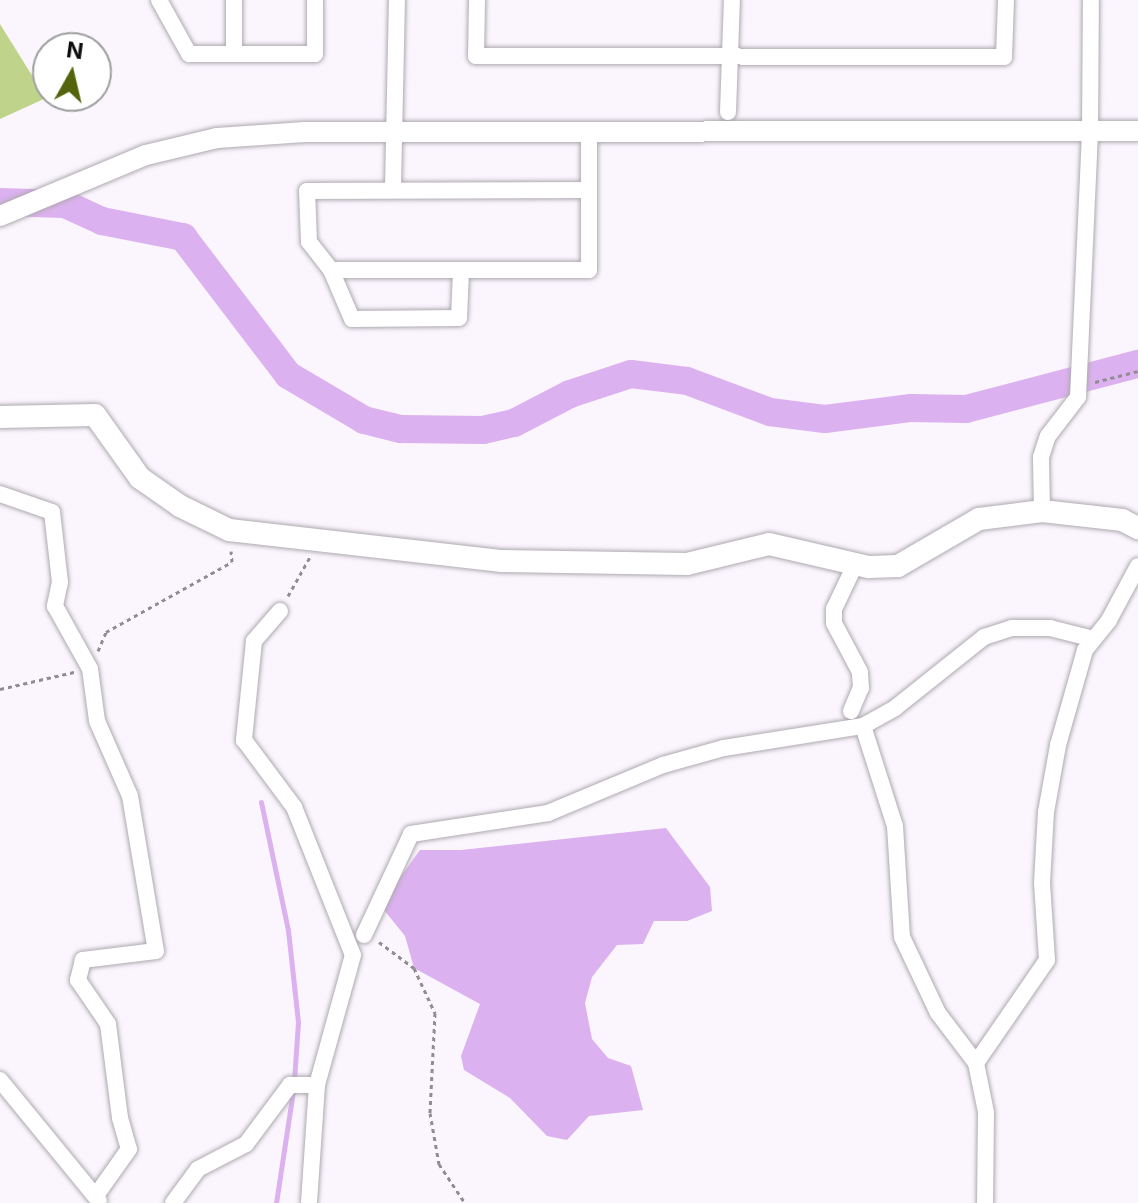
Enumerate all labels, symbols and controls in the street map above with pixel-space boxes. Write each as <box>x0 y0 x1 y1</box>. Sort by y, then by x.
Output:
north arrow <box>32 32 112 112</box>
text: N <box>65 36 85 64</box>

